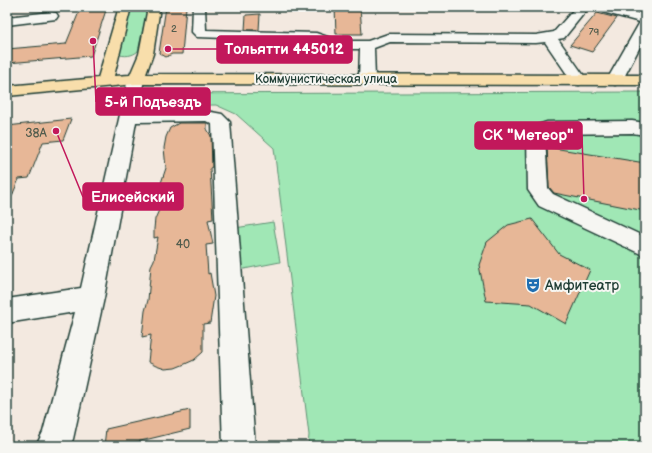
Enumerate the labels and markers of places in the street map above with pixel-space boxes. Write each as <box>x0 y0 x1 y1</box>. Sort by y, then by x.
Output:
callout: Тольятти 445012 <box>217 36 352 63</box>
callout: 5-й Подъездъ <box>96 88 210 115</box>
callout: СК "Метеор" <box>475 122 582 149</box>
callout: Елисейский <box>83 183 183 210</box>
theatre icon: Амфитеатр <box>524 276 542 294</box>
place label: Амфитеатр <box>544 277 619 294</box>

